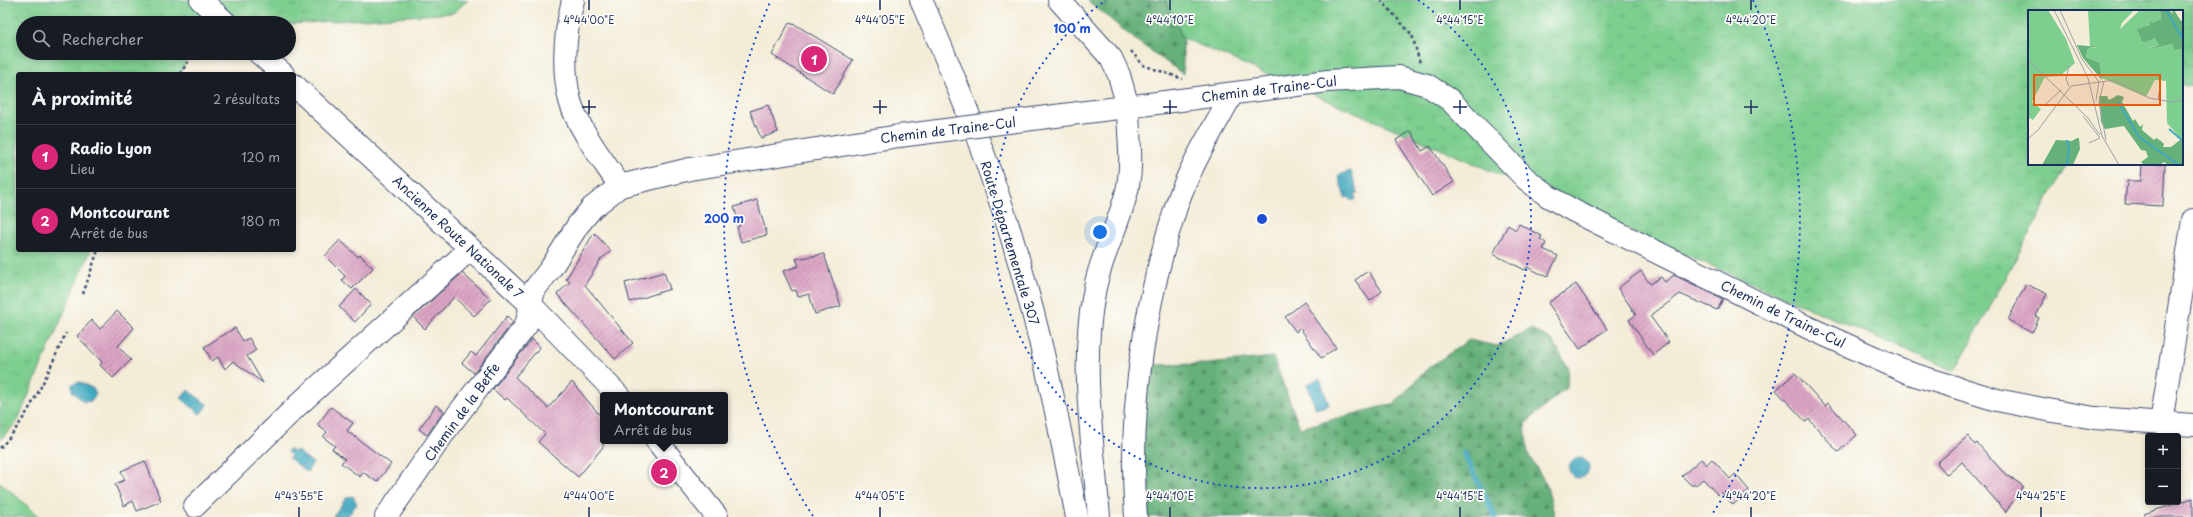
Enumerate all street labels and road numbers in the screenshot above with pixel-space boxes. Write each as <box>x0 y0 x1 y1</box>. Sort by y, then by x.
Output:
street label: Chemin de Traine-Cul <box>1200 71 1338 106</box>
street label: Chemin de Traine-Cul <box>879 112 1017 147</box>
street label: Route Départementale 307 <box>976 158 1045 328</box>
street label: Ancienne Route Nationale 7 <box>389 171 528 303</box>
street label: Chemin de Traine-Cul <box>1718 275 1849 352</box>
street label: Chemin de la Beffe <box>419 358 504 465</box>

